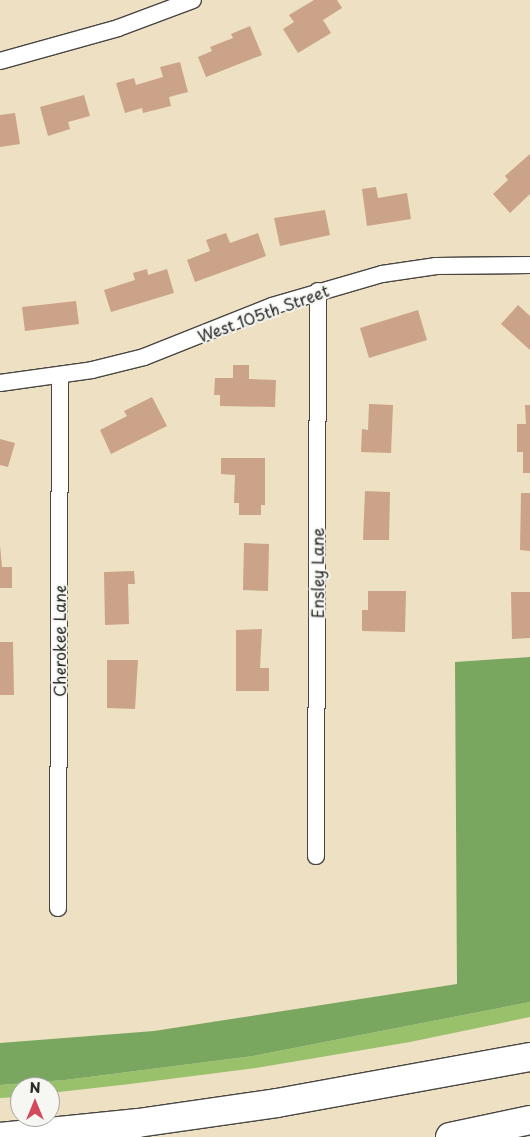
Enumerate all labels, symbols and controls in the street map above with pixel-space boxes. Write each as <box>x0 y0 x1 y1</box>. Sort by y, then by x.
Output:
street label: West 105th Street <box>194 280 332 346</box>
street label: Ensley Lane <box>307 527 327 619</box>
street label: Cherokee Lane <box>49 584 69 698</box>
north arrow <box>10 1077 60 1127</box>
text: N <box>29 1077 41 1098</box>

